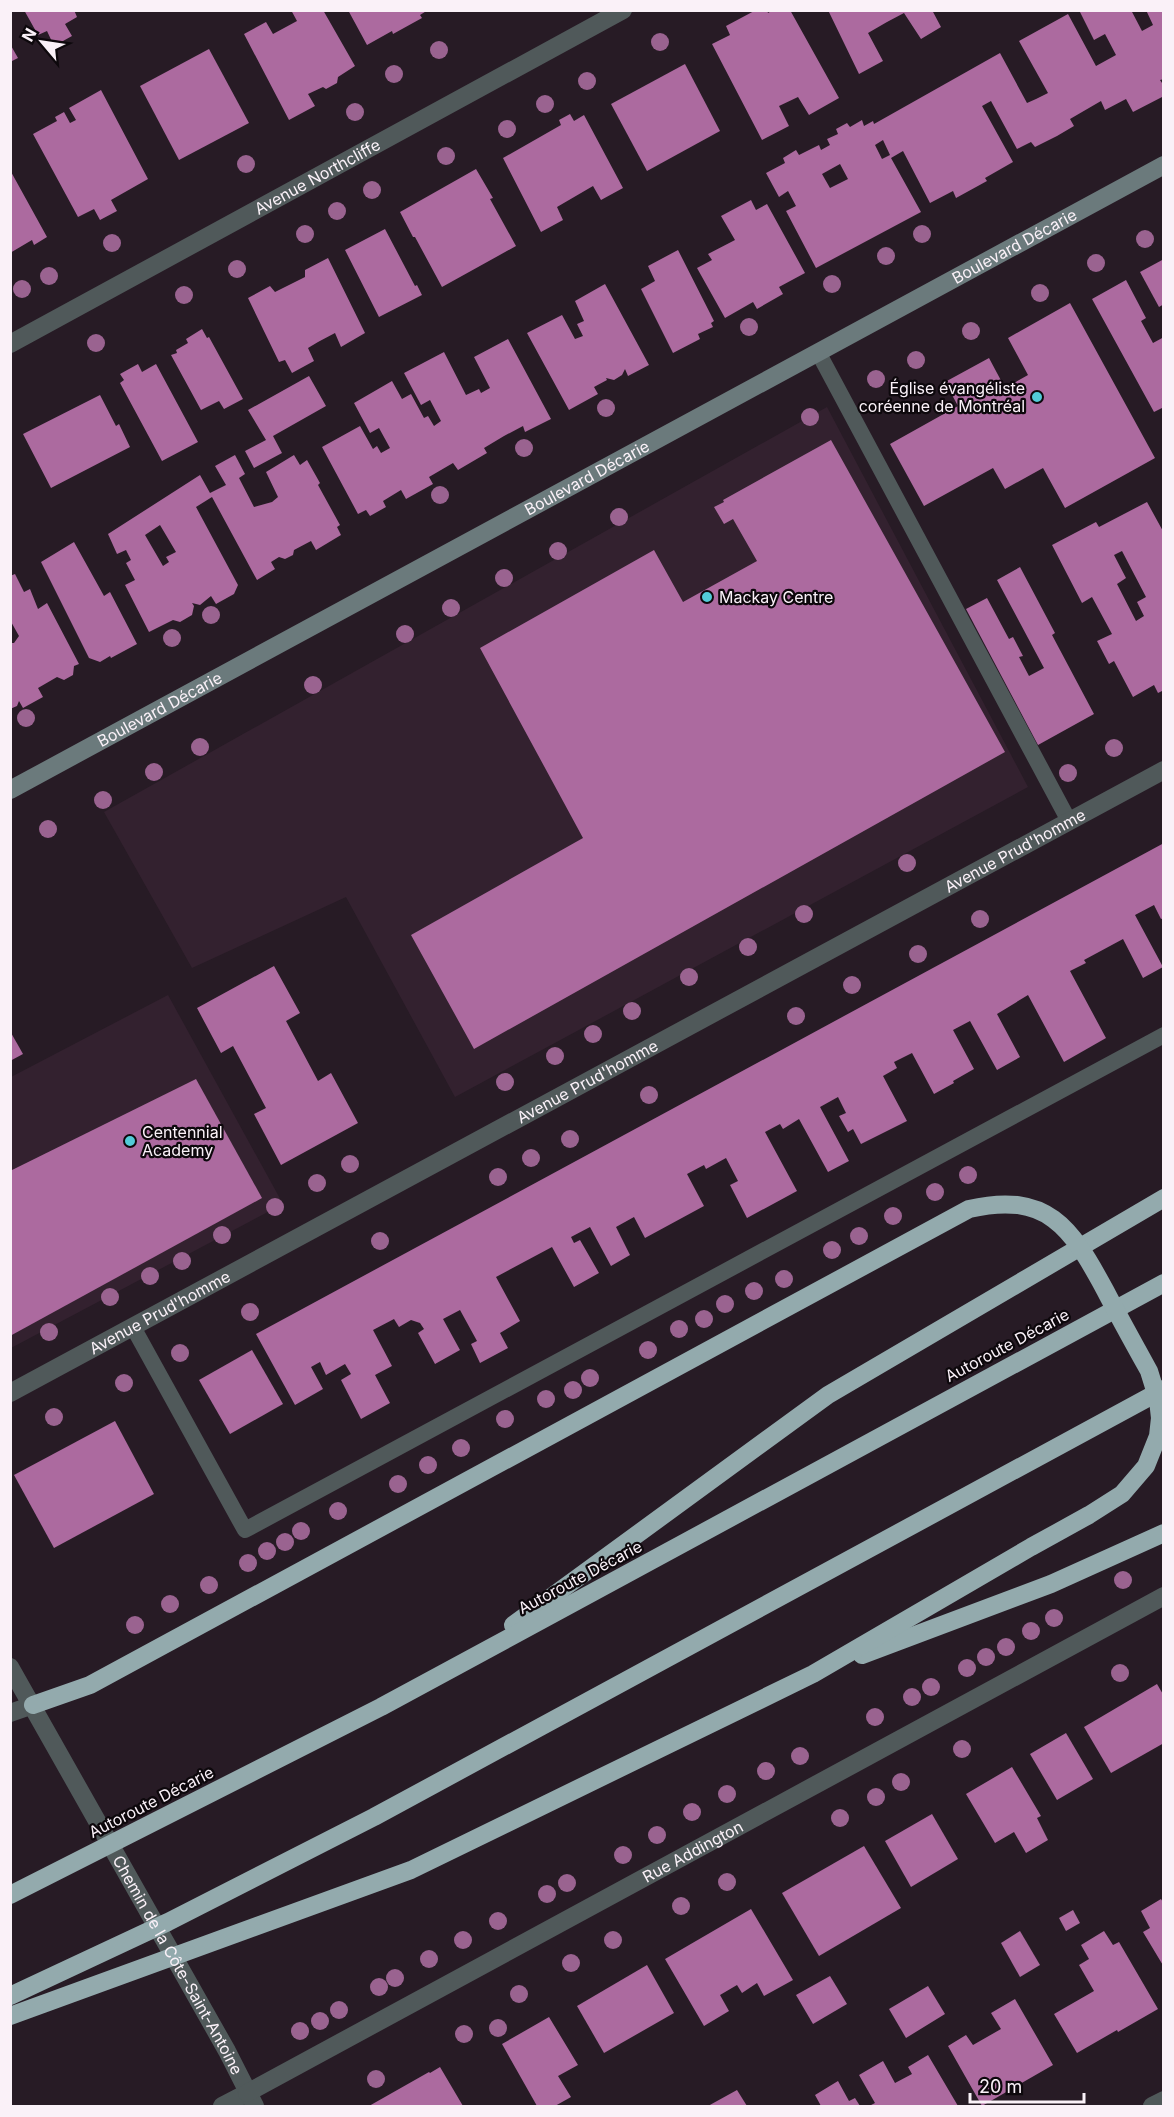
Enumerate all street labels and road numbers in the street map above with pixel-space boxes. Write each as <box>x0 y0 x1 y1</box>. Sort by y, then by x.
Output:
street label: Avenue Northcliffe <box>251 134 384 219</box>
street label: Boulevard Décarie <box>948 204 1080 288</box>
street label: Boulevard Décarie <box>521 436 653 519</box>
street label: Boulevard Décarie <box>94 667 225 751</box>
street label: Avenue Prud'homme <box>941 804 1089 897</box>
street label: Avenue Prud'homme <box>513 1035 661 1128</box>
street label: Avenue Prud'homme <box>86 1266 234 1358</box>
street label: Autoroute Décarie <box>942 1304 1072 1386</box>
street label: Autoroute Décarie <box>515 1536 645 1618</box>
street label: Autoroute Décarie <box>85 1762 217 1842</box>
street label: Rue Addington <box>639 1816 747 1887</box>
street label: Chemin de la Côte-Saint-Antoine <box>108 1852 247 2078</box>

